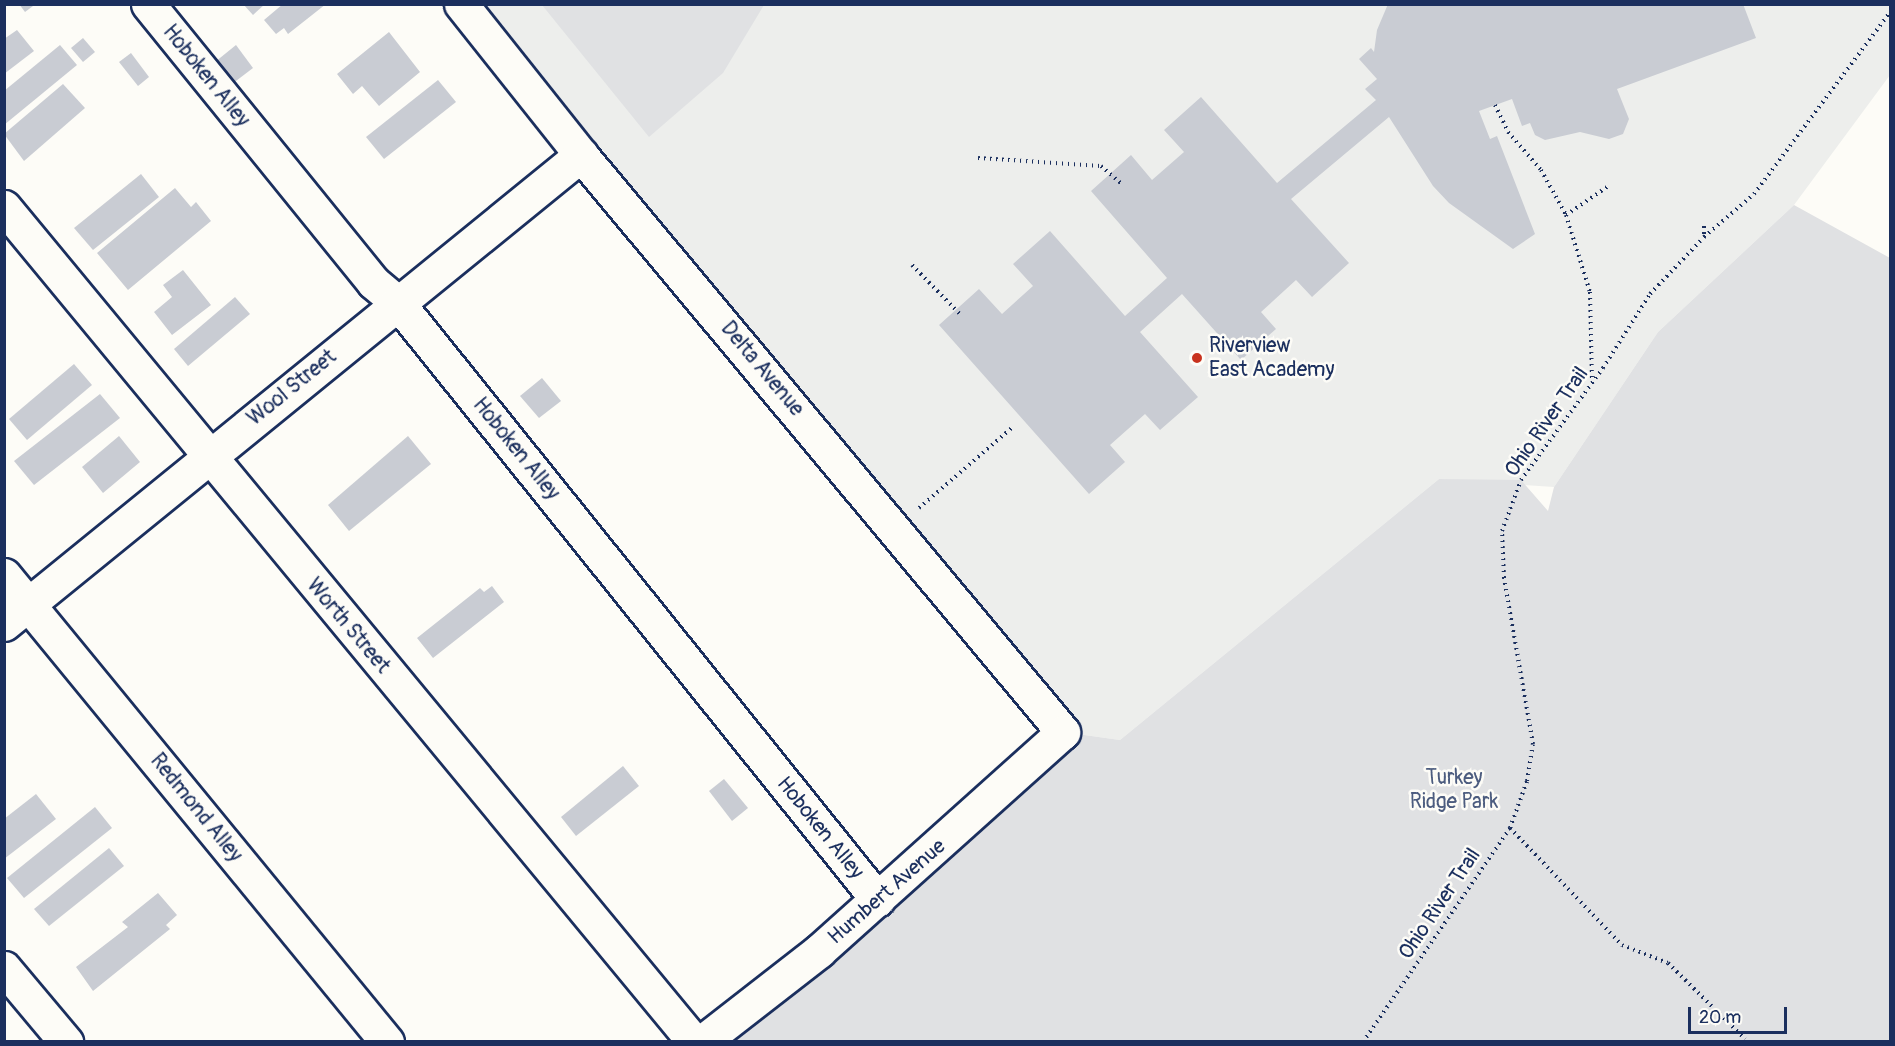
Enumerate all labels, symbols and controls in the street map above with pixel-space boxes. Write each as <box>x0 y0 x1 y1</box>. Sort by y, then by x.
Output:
street label: Hoboken Alley <box>157 20 255 132</box>
street label: Delta Avenue <box>715 317 809 421</box>
place label: Riverview East Academy <box>1209 333 1334 383</box>
street label: Wool Street <box>242 345 342 431</box>
marker: Riverview East Academy <box>1190 351 1204 365</box>
street label: Ohio River Trail <box>1500 362 1594 482</box>
street label: Hoboken Alley <box>467 393 565 505</box>
street label: Worth Street <box>301 573 395 679</box>
street label: Redmond Alley <box>145 749 247 867</box>
park label: Turkey Ridge Park <box>1410 765 1498 815</box>
street label: Hoboken Alley <box>771 772 869 884</box>
street label: Humbert Avenue <box>823 834 951 950</box>
street label: Ohio River Trail <box>1394 844 1486 964</box>
scale bar <box>1691 995 1790 1033</box>
text: 20 m <box>1699 1006 1741 1029</box>

